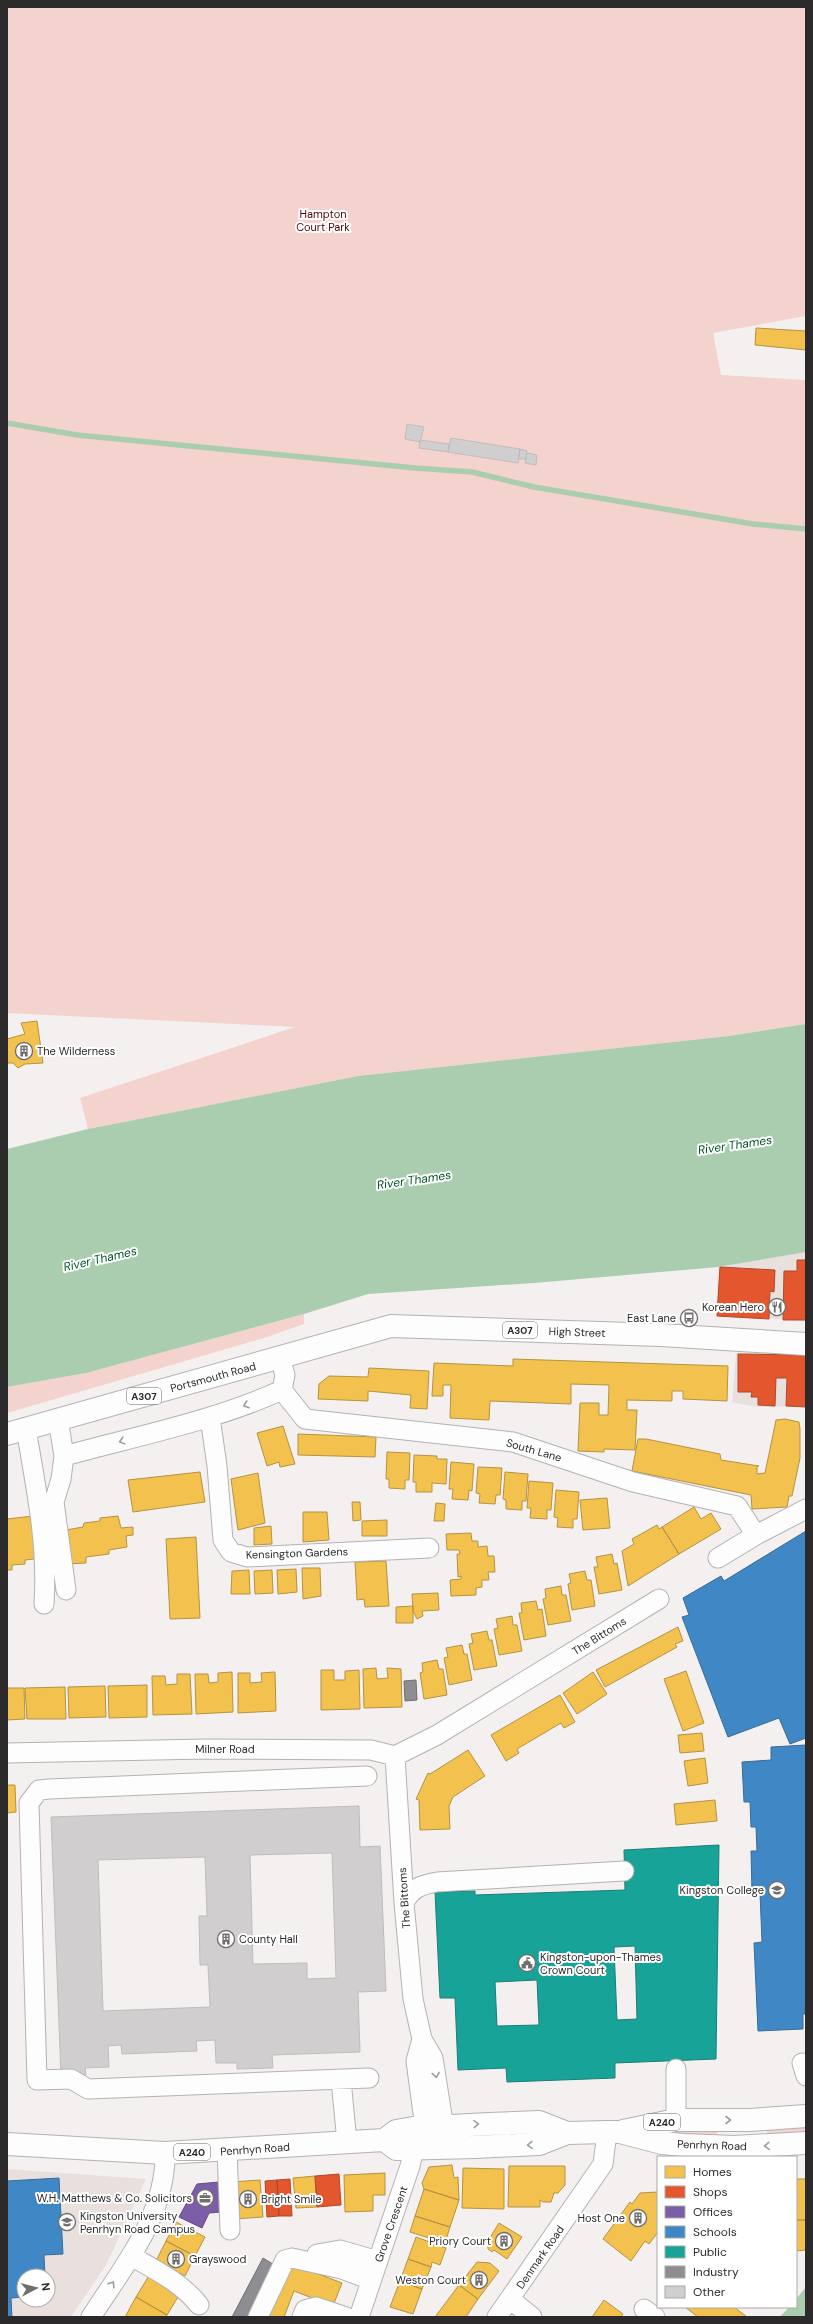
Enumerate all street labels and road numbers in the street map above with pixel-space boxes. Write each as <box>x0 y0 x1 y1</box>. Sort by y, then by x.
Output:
road number: A307 <box>503 1322 537 1338</box>
street label: High Street <box>548 1324 606 1340</box>
street label: Portsmouth Road <box>169 1359 258 1395</box>
road number: A307 <box>127 1388 161 1404</box>
street label: South Lane <box>505 1435 563 1465</box>
street label: Kensington Gardens <box>246 1544 348 1562</box>
street label: The Bittoms <box>569 1614 629 1658</box>
street label: Milner Road <box>195 1742 255 1756</box>
street label: The Bittoms <box>395 1867 413 1929</box>
road number: A240 <box>644 2114 680 2130</box>
street label: Penrhyn Road <box>677 2137 747 2153</box>
street label: Penrhyn Road <box>220 2140 290 2158</box>
road number: A240 <box>174 2144 210 2160</box>
street label: Grove Crescent <box>371 2184 411 2264</box>
street label: Denmark Road <box>513 2223 567 2291</box>

